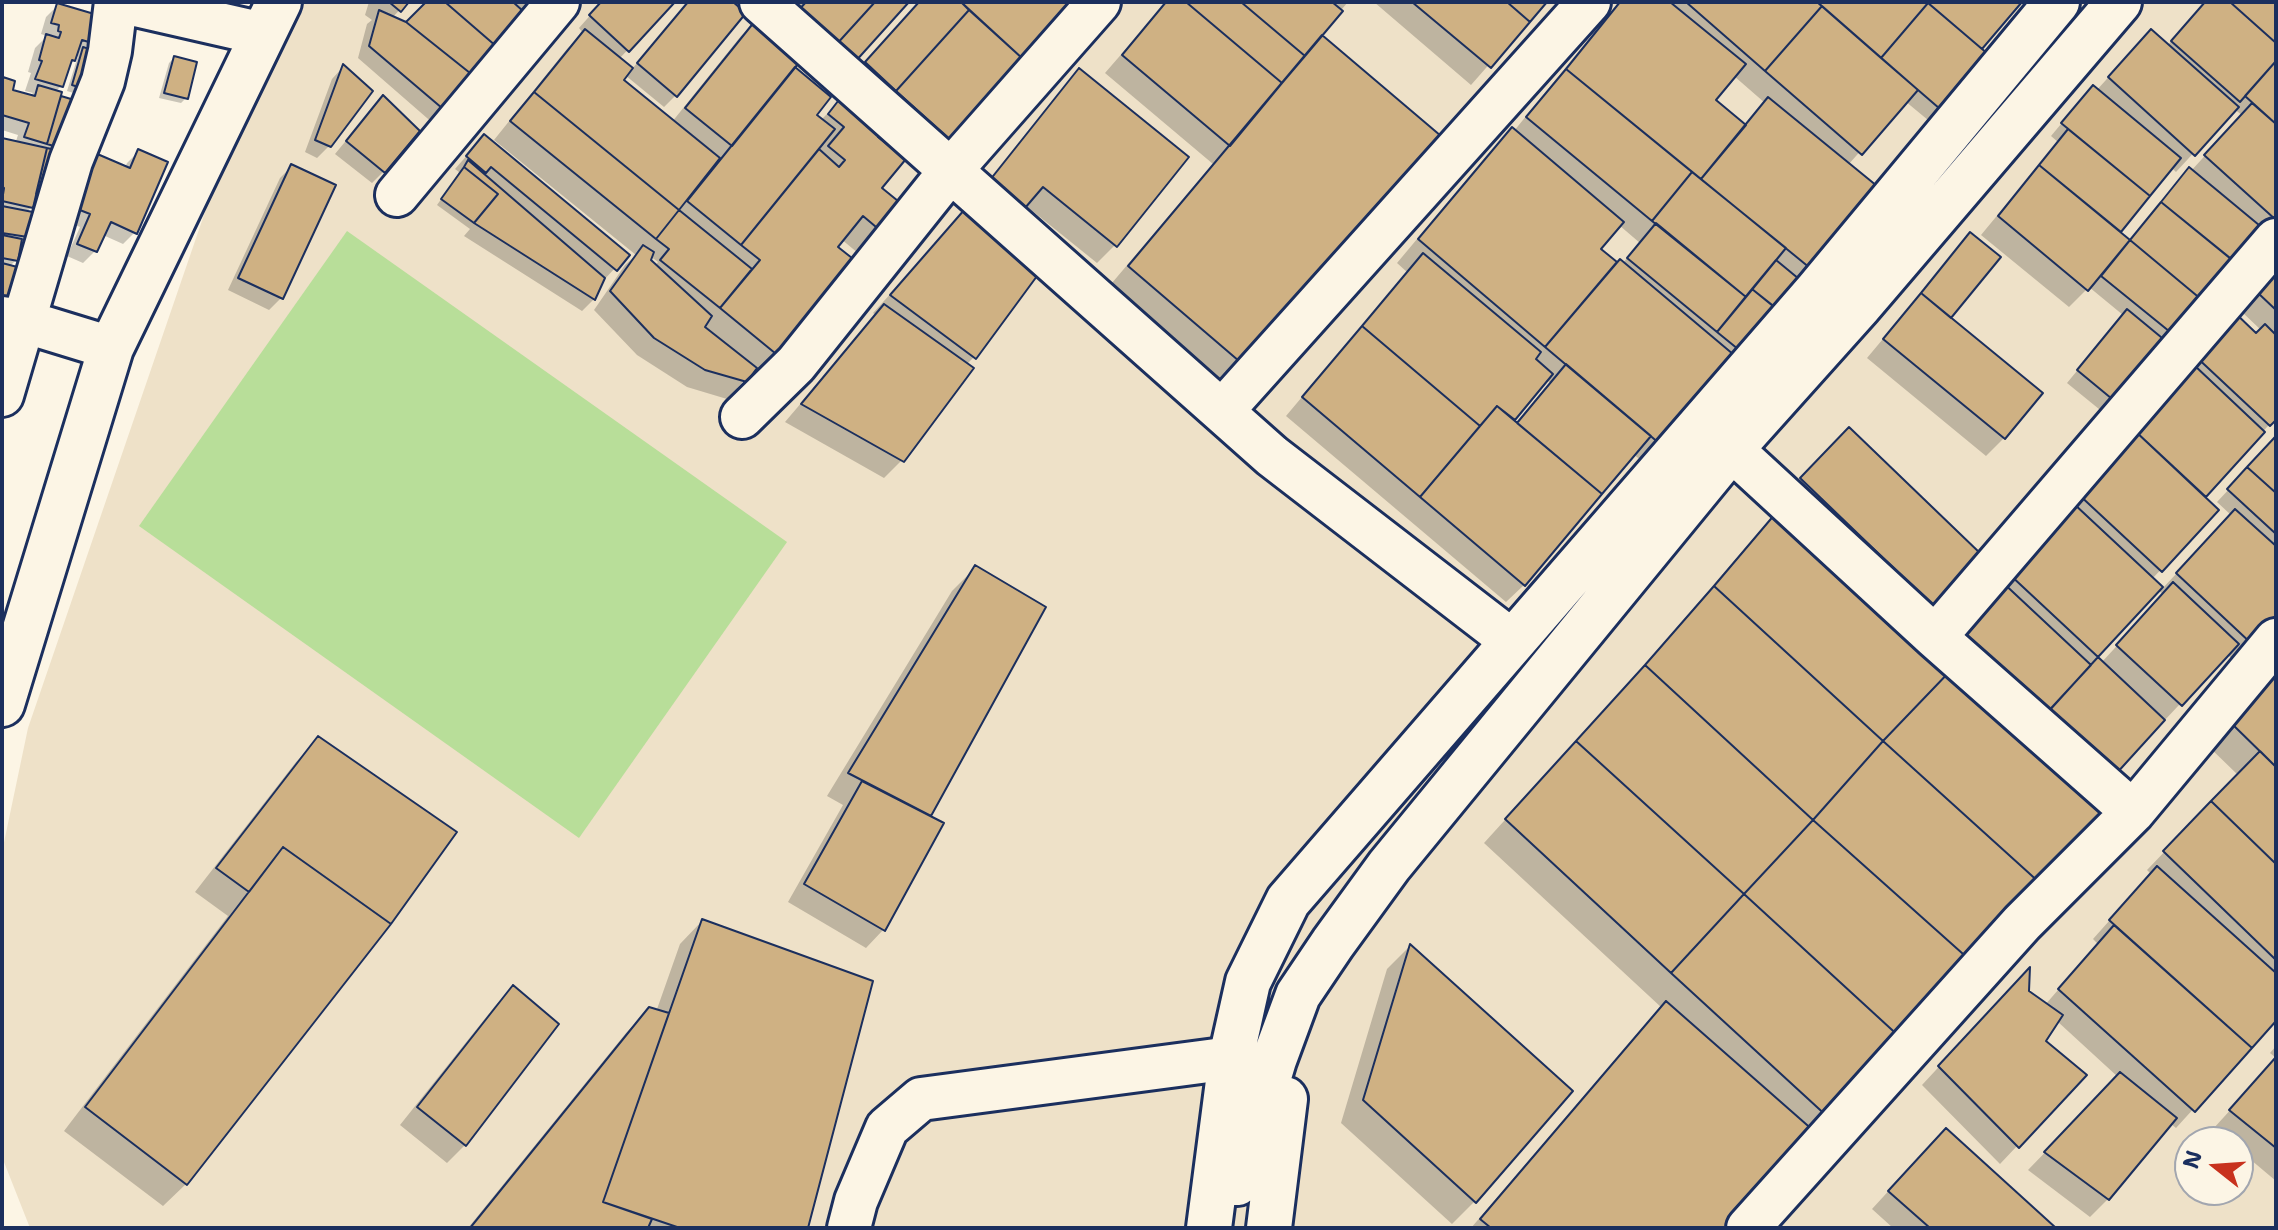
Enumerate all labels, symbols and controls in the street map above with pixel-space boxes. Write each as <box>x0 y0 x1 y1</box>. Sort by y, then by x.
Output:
north arrow <box>2174 1126 2254 1206</box>
text: N <box>2176 1147 2209 1172</box>

